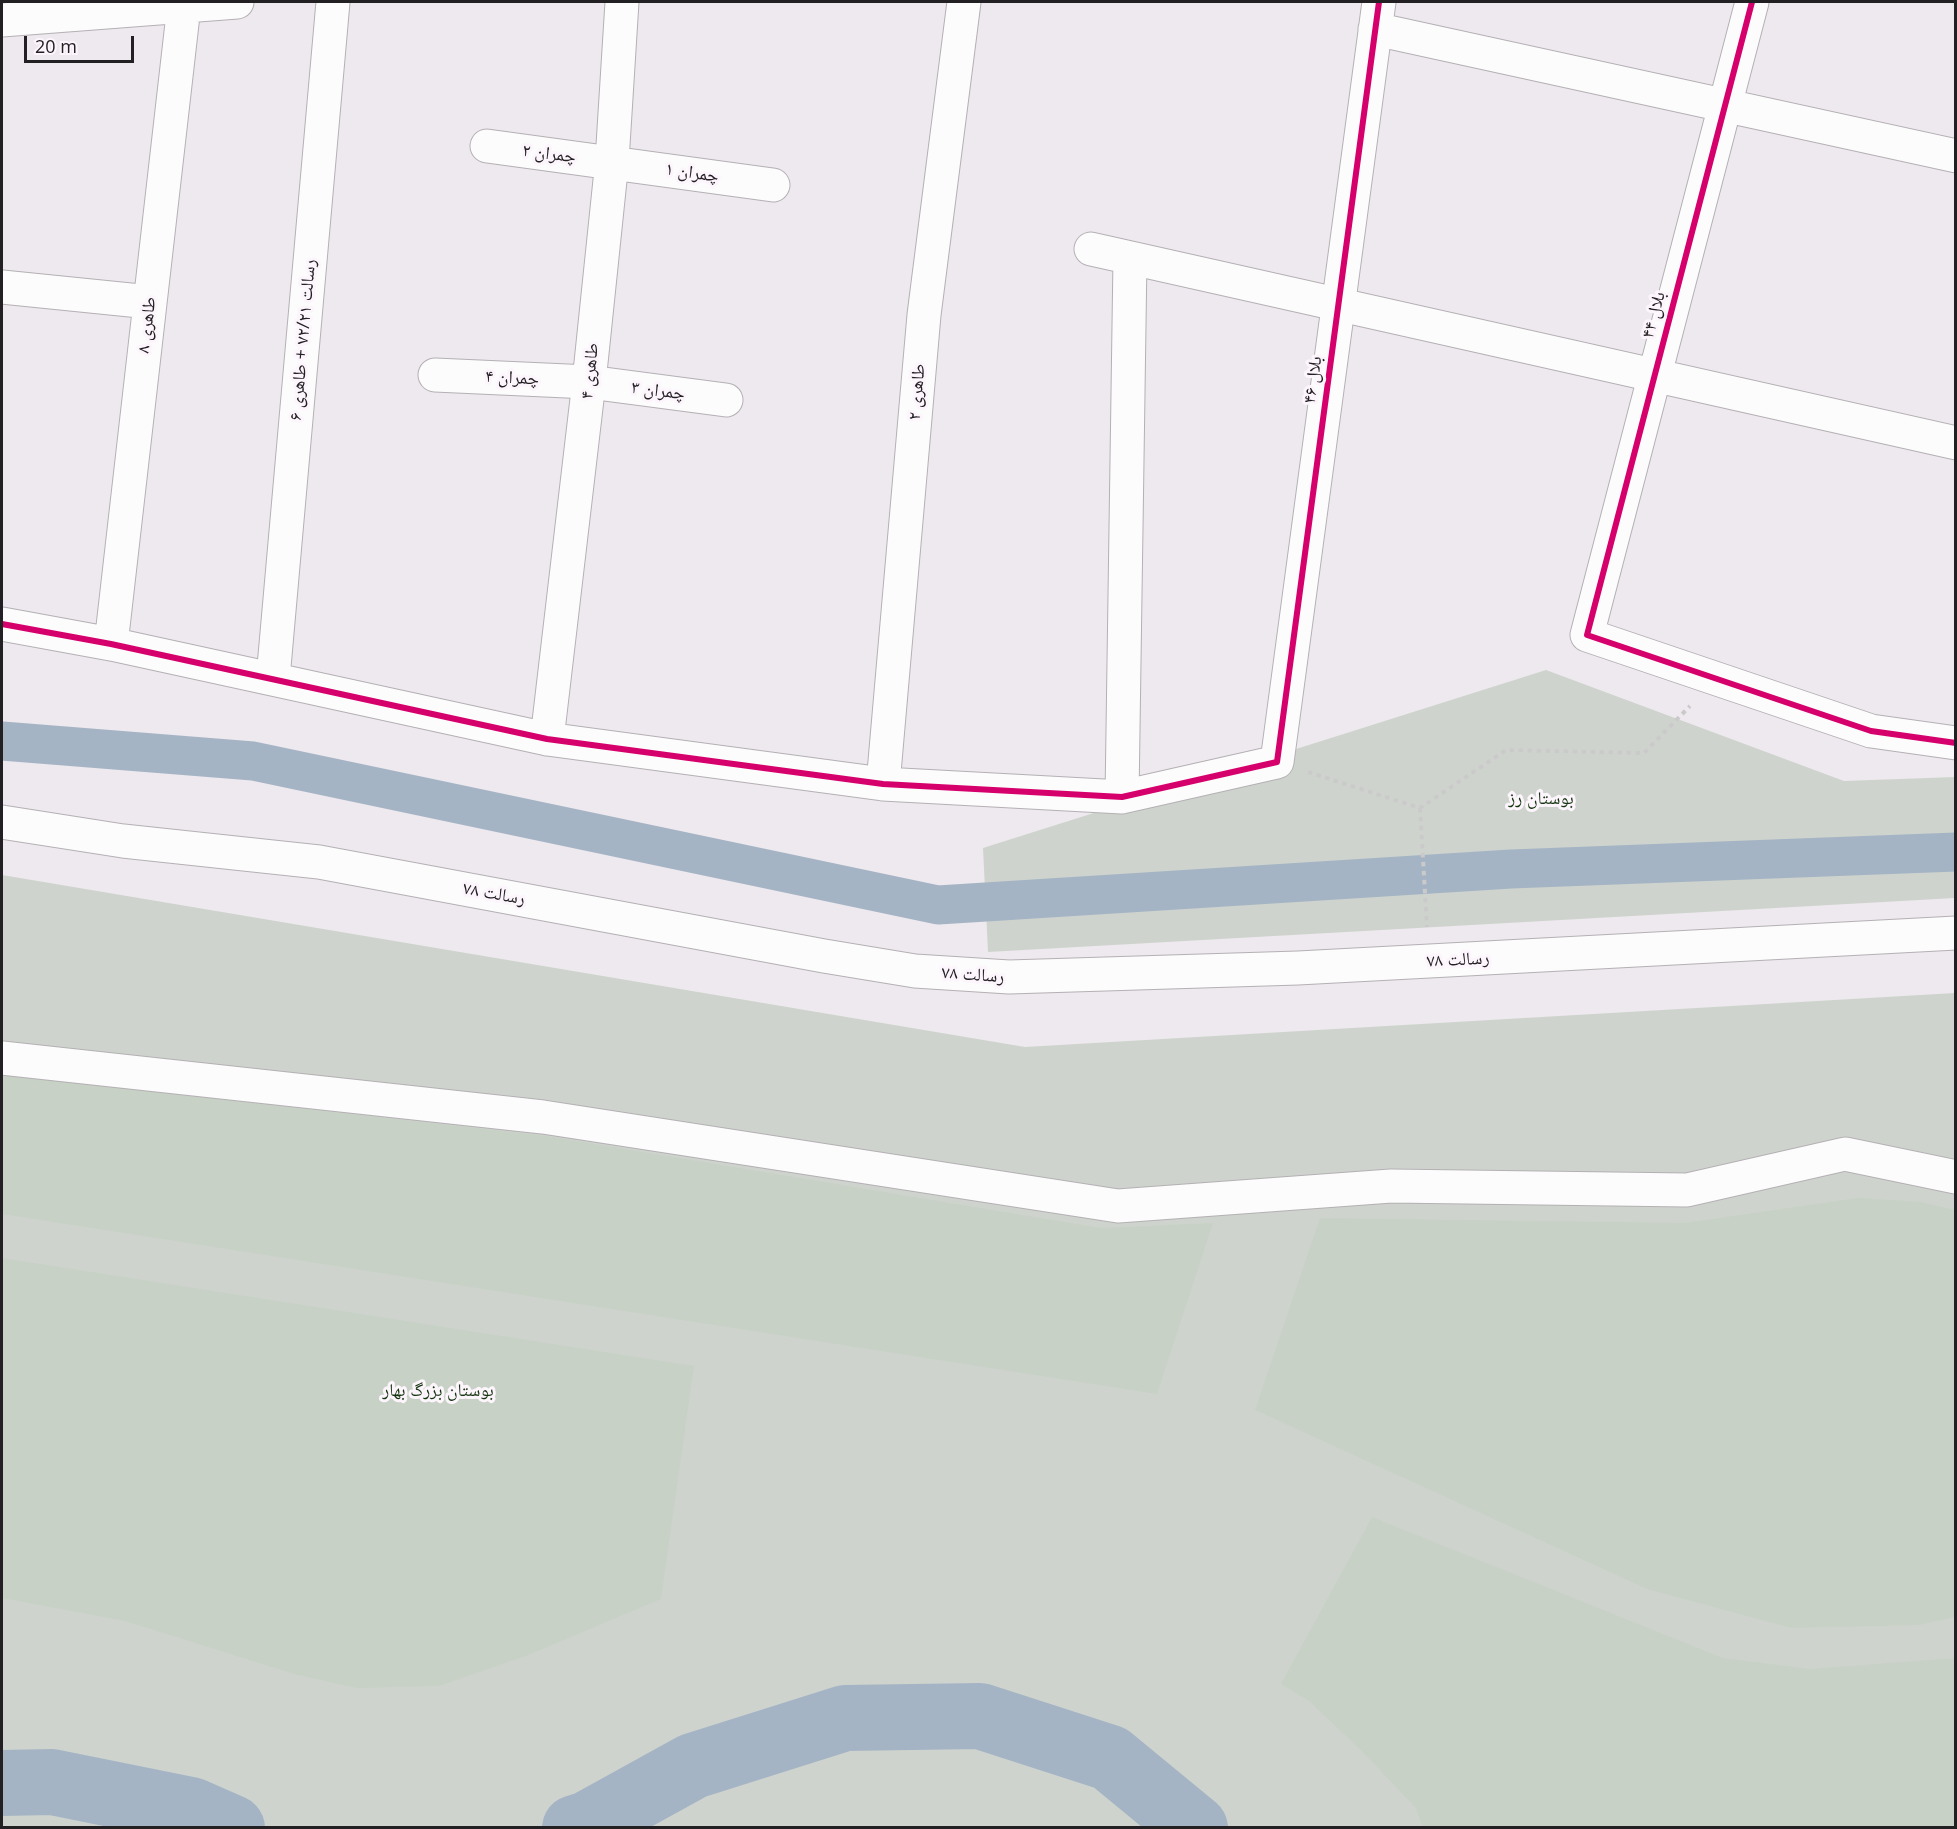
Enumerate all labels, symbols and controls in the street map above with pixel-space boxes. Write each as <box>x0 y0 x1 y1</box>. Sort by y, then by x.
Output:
scale bar <box>27 24 136 62</box>
text: 20 m <box>35 34 77 58</box>
street label: چمران ۲ <box>521 140 577 168</box>
street label: چمران ۱ <box>664 159 720 187</box>
street label: رسالت ۷۲/۲۱ + طاهری ۶ <box>285 258 321 422</box>
street label: بلال ۴۴ <box>1637 289 1671 341</box>
street label: طاهری ۸ <box>133 296 161 354</box>
street label: طاهری ۴ <box>576 342 604 400</box>
street label: بلال ۴۶ <box>1299 355 1327 405</box>
street label: طاهری ۲ <box>904 363 930 421</box>
street label: چمران ۴ <box>485 366 539 390</box>
street label: چمران ۳ <box>630 377 686 405</box>
park label: بوستان رز <box>1508 788 1574 810</box>
street label: رسالت ۷۸ <box>461 878 527 910</box>
street label: رسالت ۷۸ <box>1426 948 1490 972</box>
street label: رسالت ۷۸ <box>941 962 1005 988</box>
park label: بوستان بزرگ بهار <box>382 1380 494 1402</box>

